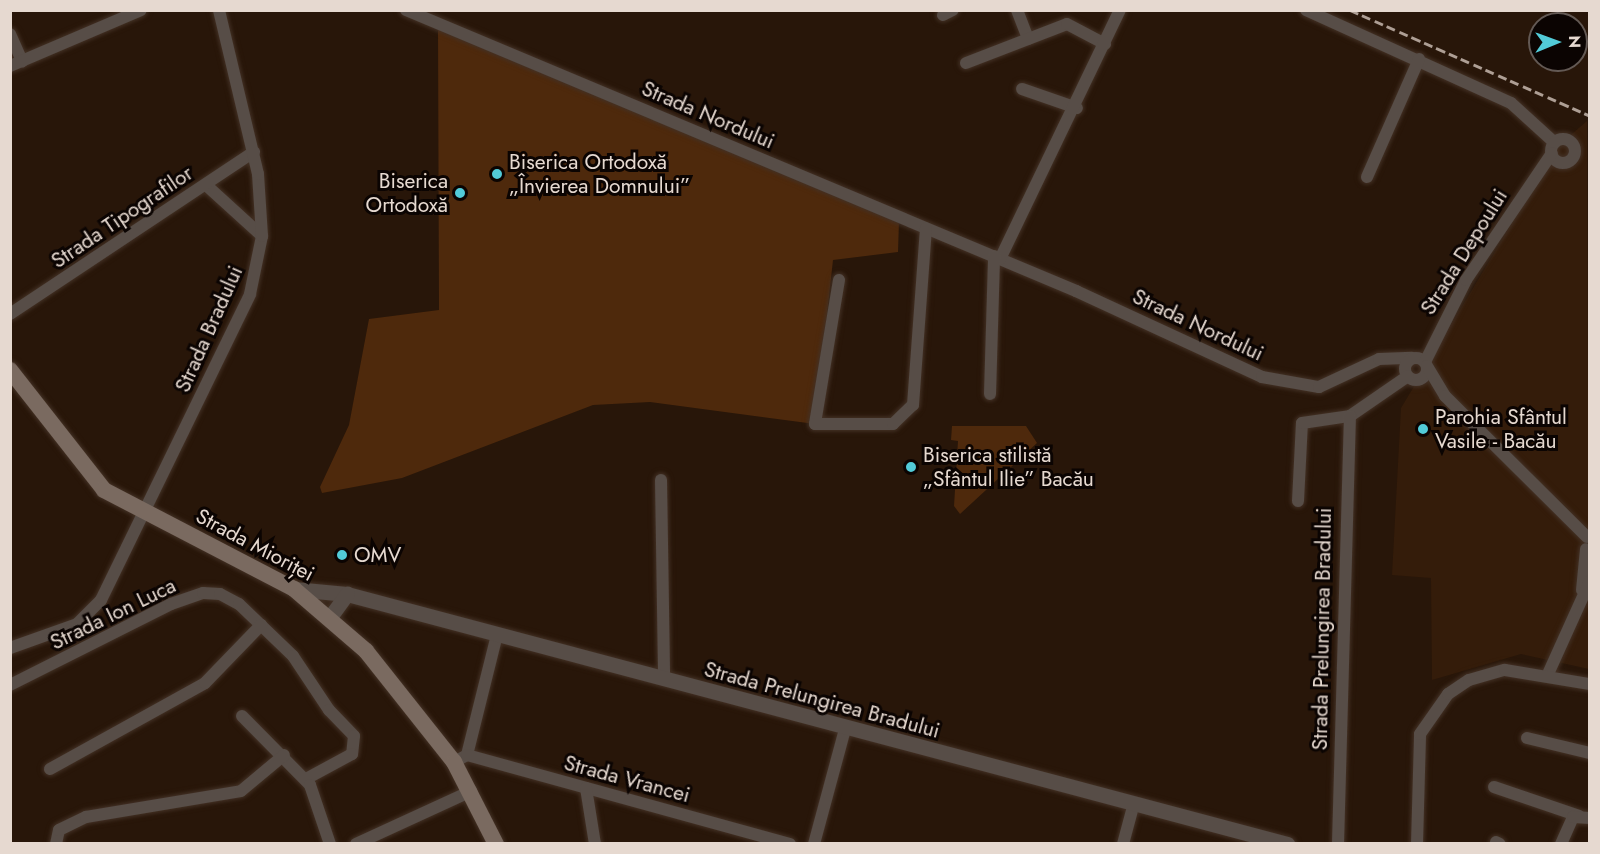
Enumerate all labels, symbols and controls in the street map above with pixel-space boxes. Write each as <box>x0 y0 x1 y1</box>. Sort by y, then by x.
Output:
north arrow <box>1528 12 1588 72</box>
text: N <box>1563 35 1586 48</box>
street label: Strada Nordului <box>638 76 778 154</box>
place label: Biserica Ortodoxă „Învierea Domnului” <box>509 149 690 199</box>
street label: Strada Tipografilor <box>47 160 197 274</box>
marker: Biserica Ortodoxă „Învierea Domnului” <box>490 167 504 181</box>
place label: Biserica Ortodoxă <box>366 168 448 218</box>
street label: Strada Depoului <box>1415 185 1513 319</box>
marker: Biserica Ortodoxă <box>453 186 467 200</box>
street label: Strada Bradului <box>170 262 248 396</box>
street label: Strada Nordului <box>1129 284 1267 366</box>
place label: Parohia Sfântul Vasile - Bacău <box>1435 404 1567 454</box>
marker: Parohia Sfântul Vasile - Bacău <box>1416 422 1430 436</box>
place label: Biserica stilistă „Sfântul Ilie” Bacău <box>923 442 1094 492</box>
marker: Biserica stilistă „Sfântul Ilie” Bacău <box>904 460 918 474</box>
street label: Strada Mioriței <box>192 503 318 587</box>
street label: Strada Prelungirea Bradului <box>1307 507 1337 751</box>
place label: OMV <box>354 542 401 568</box>
marker: OMV <box>335 548 349 562</box>
street label: Strada Ion Luca <box>46 573 180 655</box>
street label: Strada Prelungirea Bradului <box>701 656 943 744</box>
street label: Strada Vrancei <box>561 750 693 808</box>

